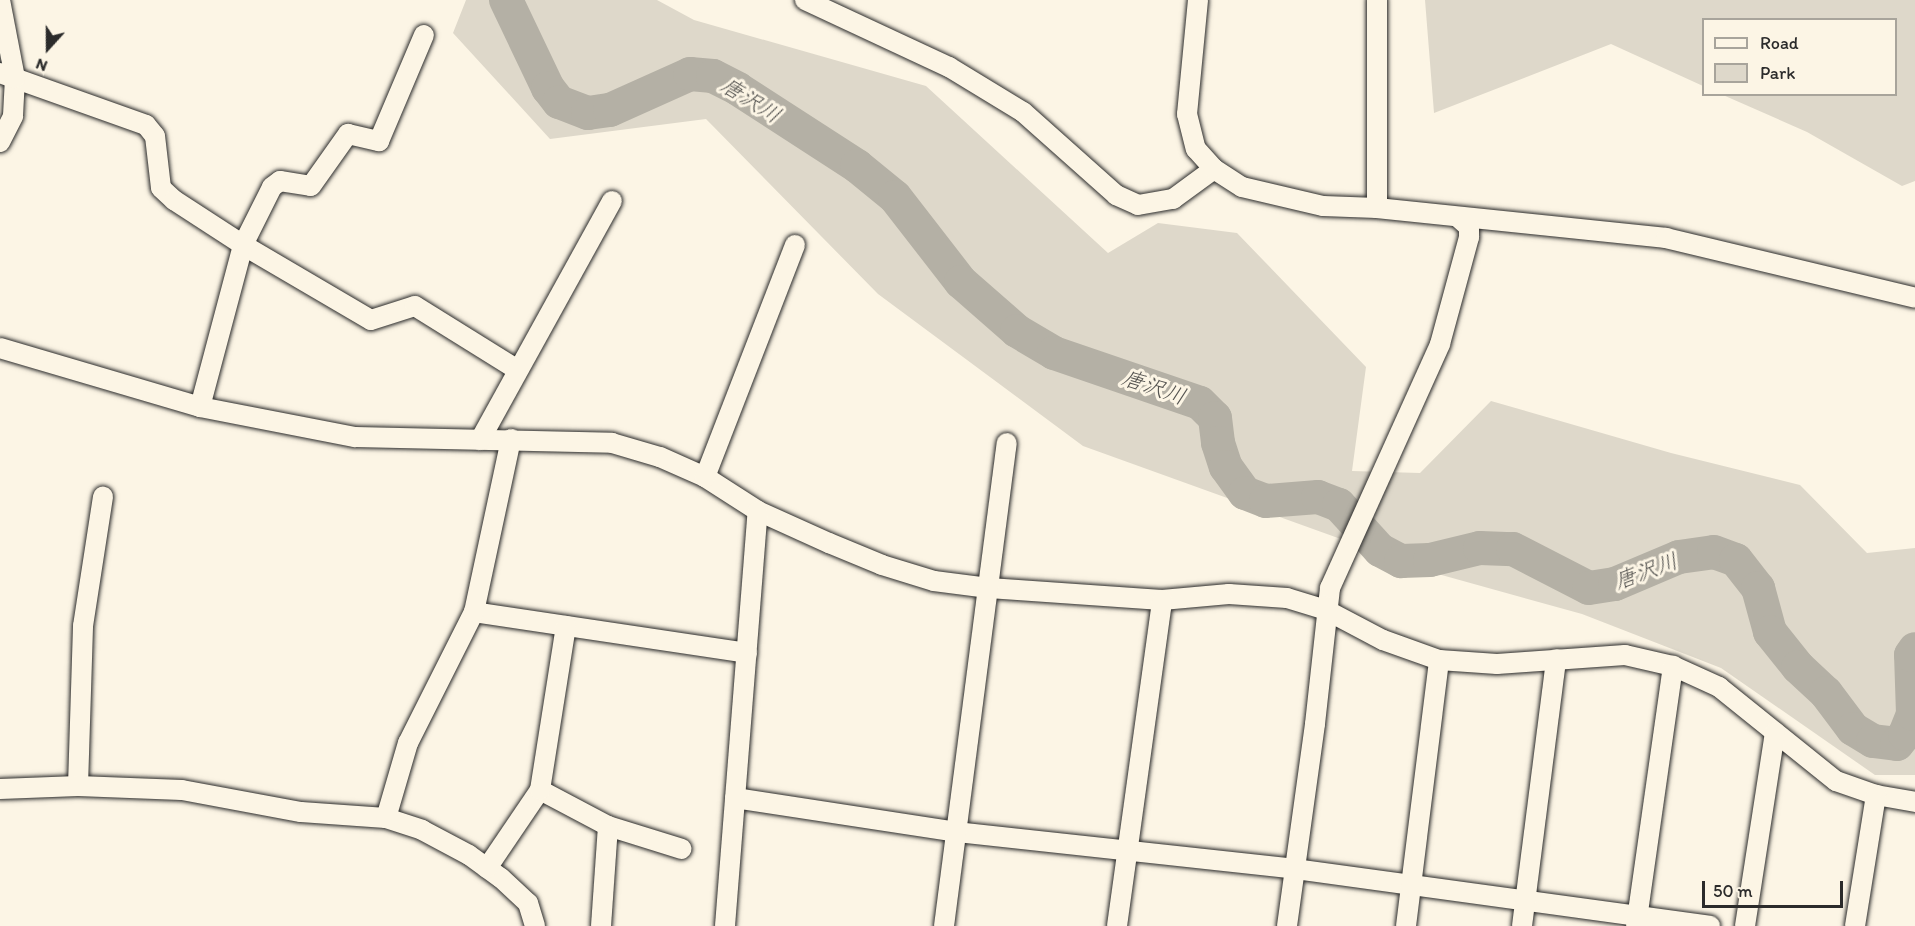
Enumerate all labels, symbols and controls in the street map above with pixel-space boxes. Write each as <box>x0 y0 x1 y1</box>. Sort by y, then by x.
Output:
north arrow <box>18 18 78 78</box>
legend <box>1702 18 1897 96</box>
text: Road <box>1760 32 1799 54</box>
text: N <box>33 54 50 76</box>
text: Park <box>1760 62 1795 84</box>
water label: 唐沢川 <box>716 71 786 129</box>
water label: 唐沢川 <box>1119 364 1189 410</box>
water label: 唐沢川 <box>1610 547 1682 595</box>
scale bar <box>1705 869 1846 907</box>
text: 50 m <box>1713 880 1753 902</box>

